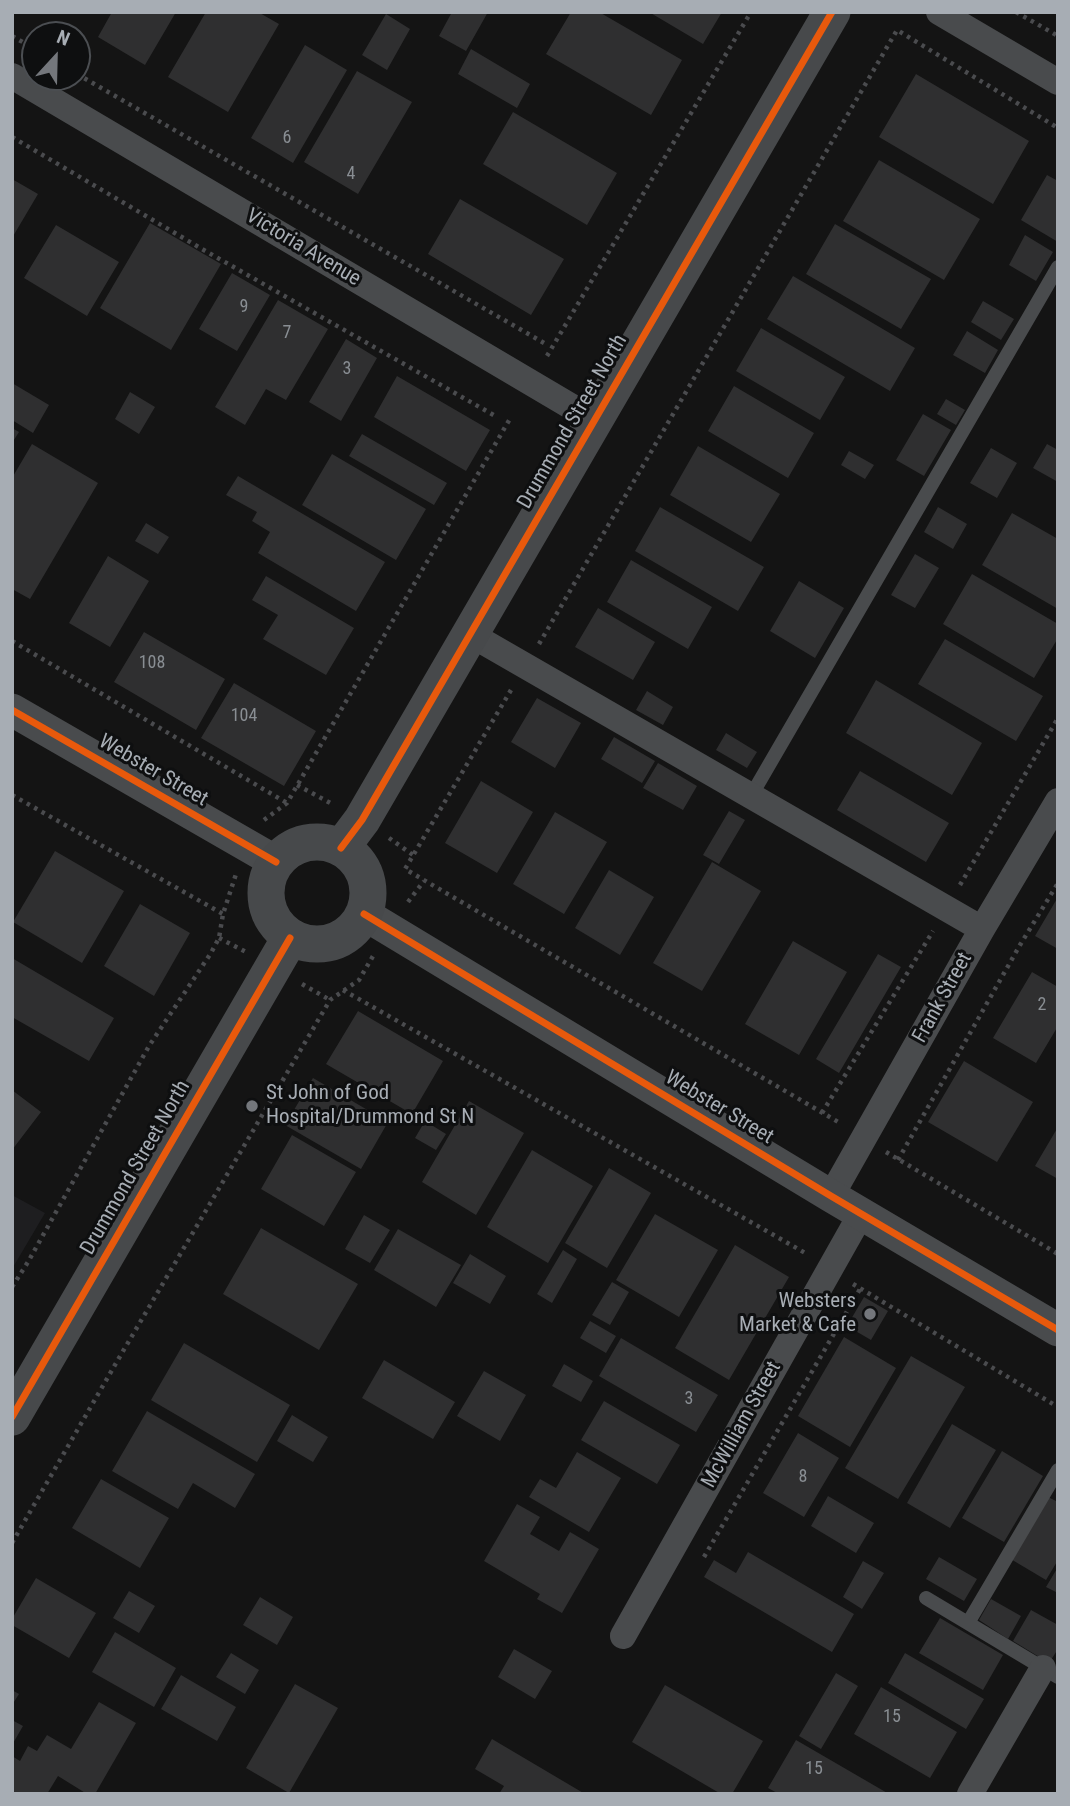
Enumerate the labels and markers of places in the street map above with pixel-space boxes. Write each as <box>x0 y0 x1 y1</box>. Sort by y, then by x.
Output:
place label: St John of God Hospital/Drummond St N <box>266 1081 474 1131</box>
marker: St John of God Hospital/Drummond St N <box>244 1098 260 1114</box>
place label: Websters Market & Cafe <box>739 1289 856 1339</box>
marker: Websters Market & Cafe <box>862 1306 878 1322</box>

